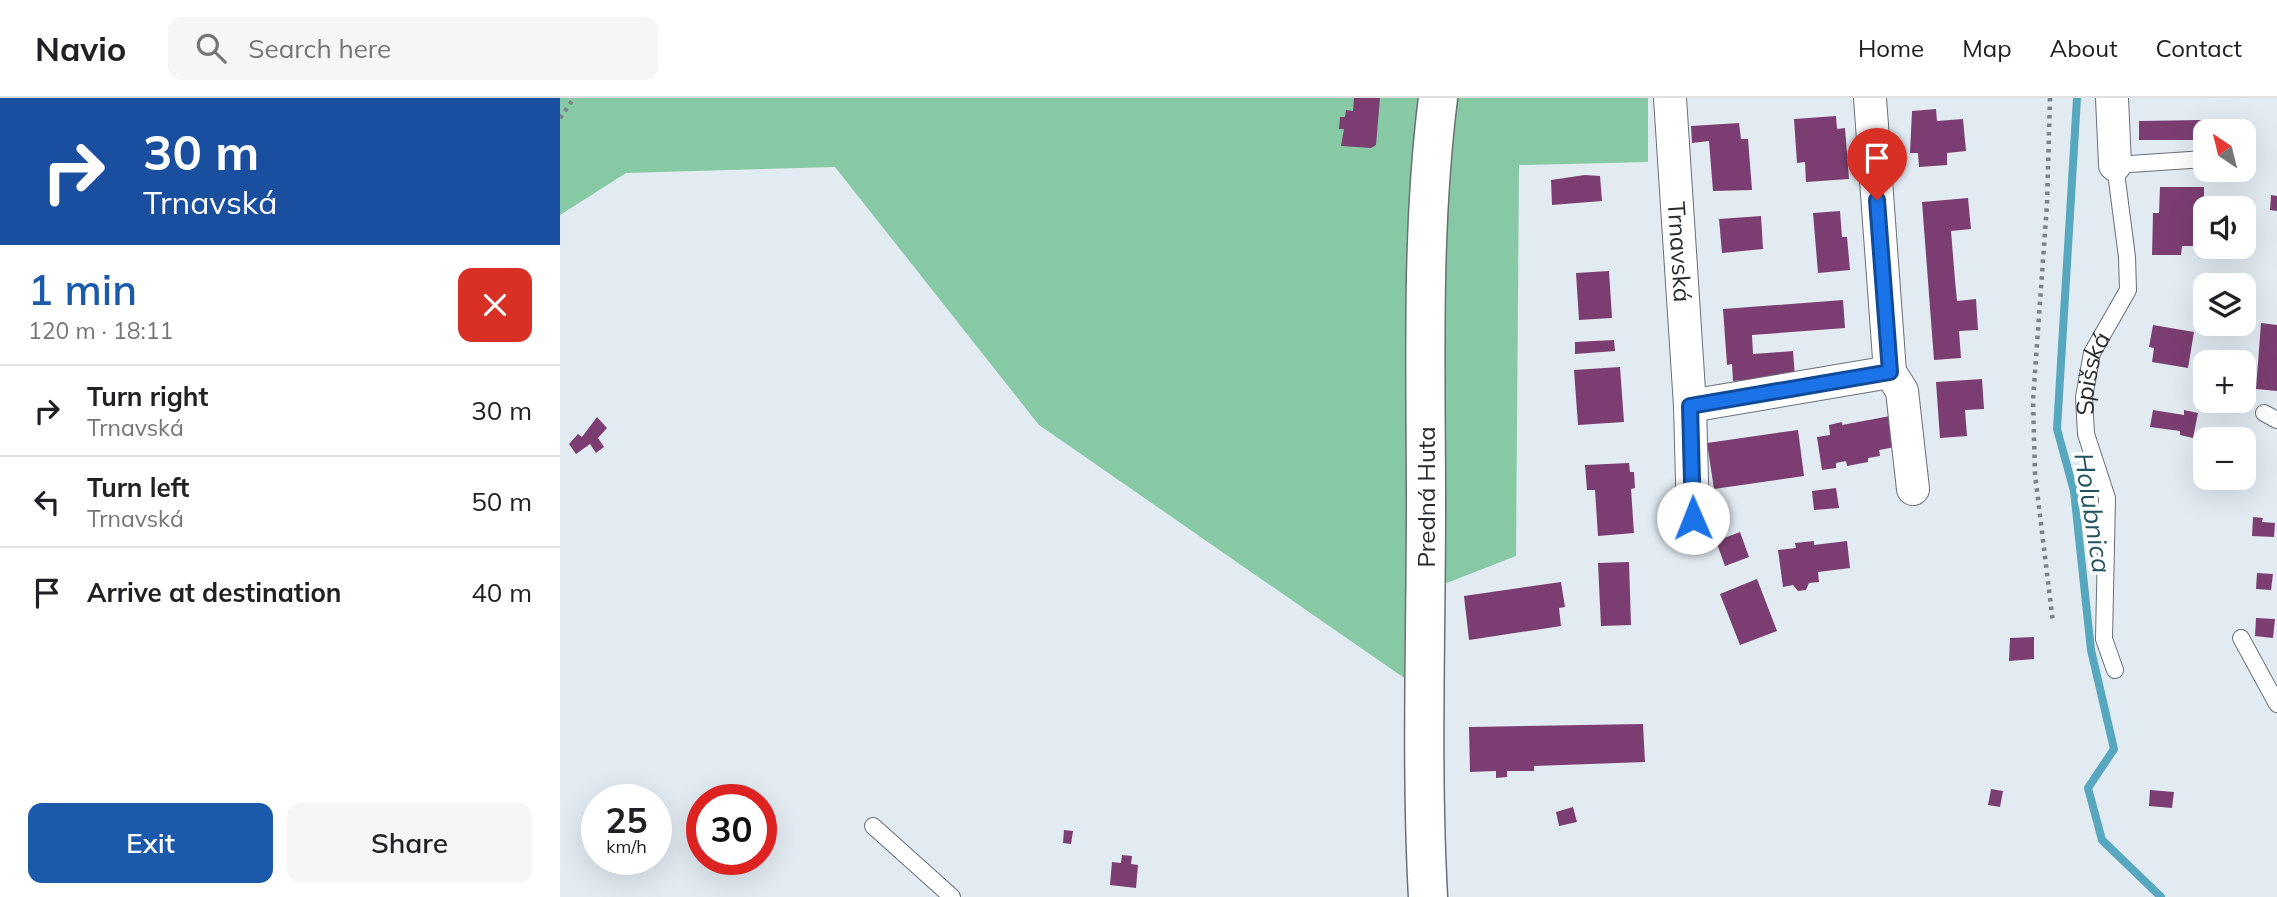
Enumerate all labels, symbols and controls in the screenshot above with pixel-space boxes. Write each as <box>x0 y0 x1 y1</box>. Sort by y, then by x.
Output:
search box <box>168 17 658 80</box>
text: Navio <box>35 28 126 69</box>
icon: search <box>192 29 230 67</box>
text: Search here <box>248 32 391 65</box>
text: Home <box>1858 33 1924 63</box>
text: Map <box>1962 33 2012 63</box>
text: About <box>2050 33 2118 63</box>
text: Contact <box>2156 33 2242 63</box>
north arrow <box>2193 119 2256 182</box>
map controls <box>2193 119 2256 490</box>
text: 30 m <box>143 121 259 182</box>
icon: right <box>28 126 119 217</box>
pin <box>1847 128 1907 200</box>
icon: arrive <box>1858 139 1896 177</box>
text: Trnavská <box>143 182 278 222</box>
button: sound <box>2193 196 2256 259</box>
street label: Trnavská <box>1662 200 1698 303</box>
text: 1 min <box>28 263 137 316</box>
button: close <box>458 268 532 342</box>
button: layers <box>2193 273 2256 336</box>
text: 120 m · 18:11 <box>28 316 173 345</box>
street label: Spišská <box>2069 326 2116 416</box>
button: + <box>2193 350 2256 413</box>
text: Turn right <box>87 380 208 413</box>
icon: right <box>28 392 66 430</box>
text: 30 m <box>471 394 532 427</box>
text: Trnavská <box>87 413 184 442</box>
street label: Predná Huta <box>1411 426 1441 568</box>
button: − <box>2193 427 2256 490</box>
water label: Holubnica <box>2067 450 2119 576</box>
text: Turn left <box>87 471 189 504</box>
position arrow <box>1656 481 1730 555</box>
icon: left <box>28 483 66 521</box>
text: 50 m <box>471 485 532 518</box>
text: Trnavská <box>87 504 184 533</box>
icon: arrive <box>28 574 66 612</box>
text: Arrive at destination <box>87 576 342 609</box>
text: 40 m <box>471 576 532 609</box>
speed limit sign: 30 <box>686 784 777 875</box>
text: 25 <box>605 798 648 842</box>
button: Exit <box>28 803 273 883</box>
button: Share <box>287 803 532 883</box>
text: km/h <box>606 835 647 858</box>

